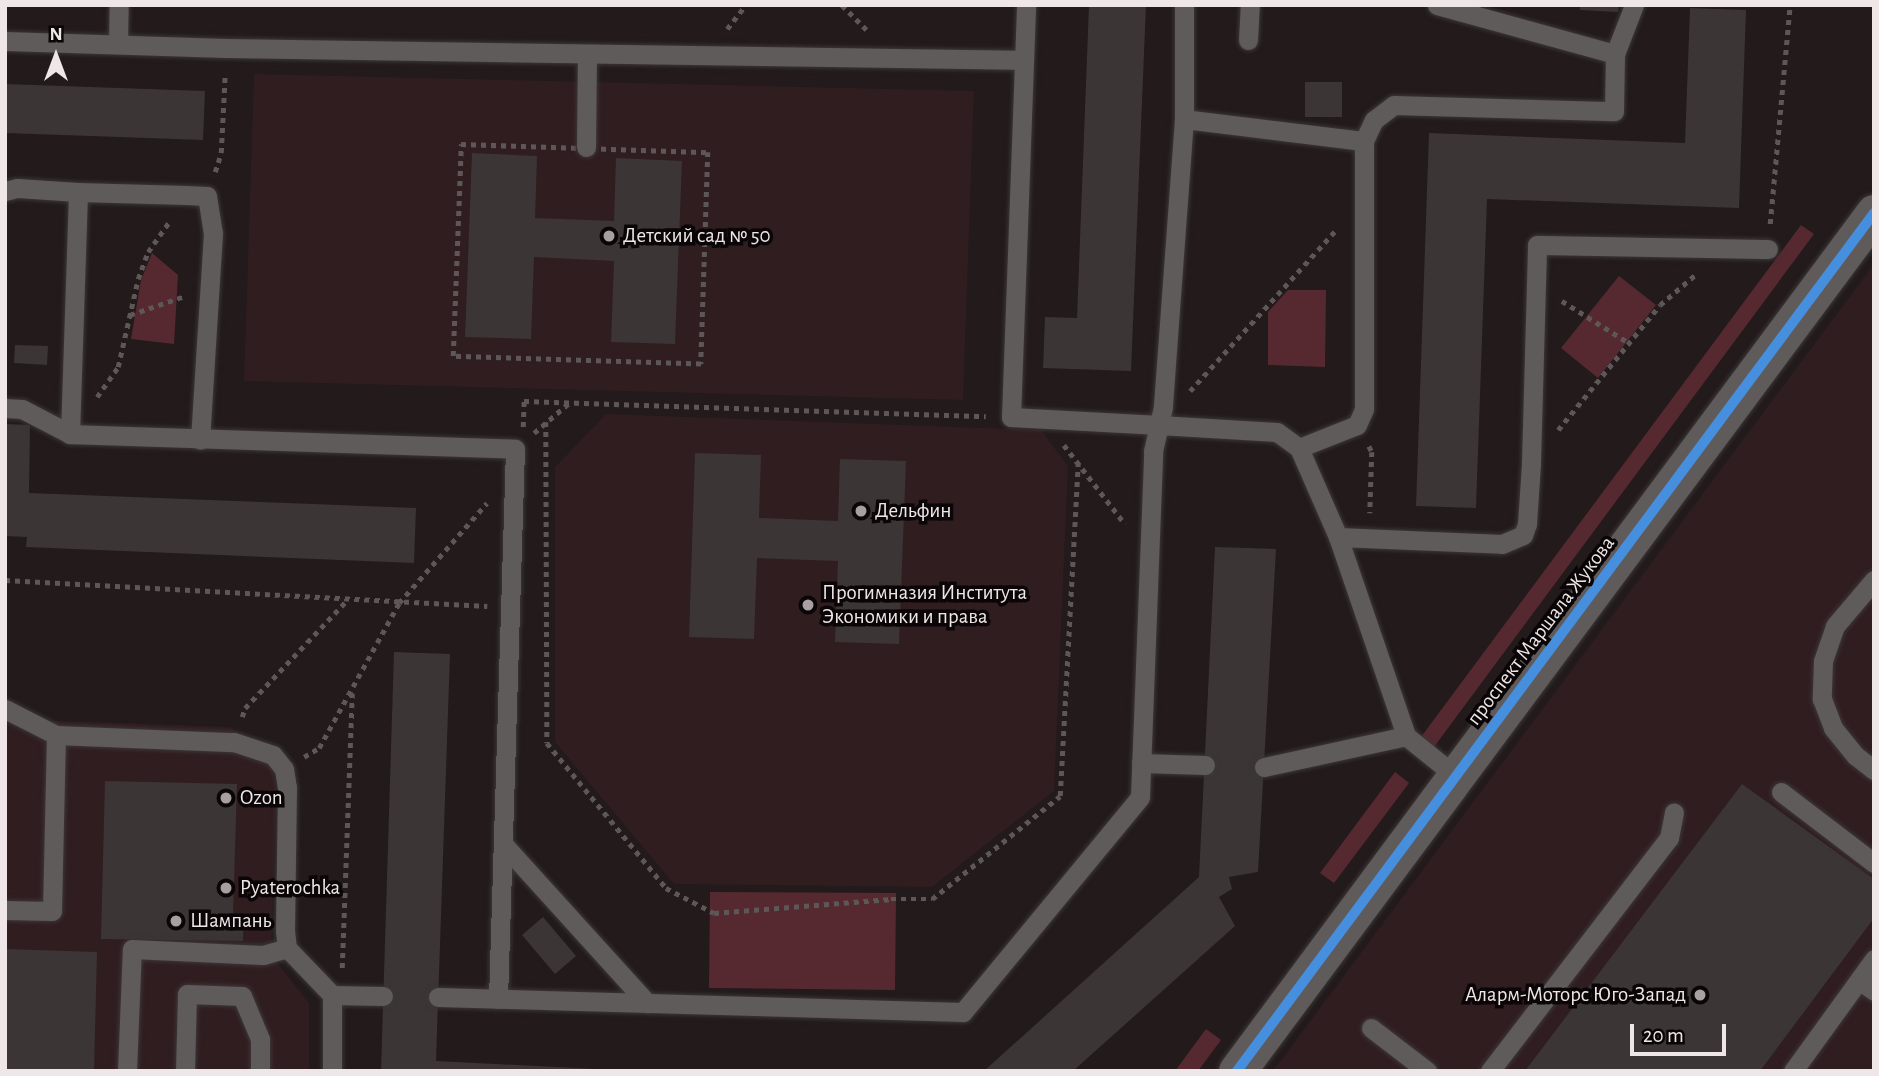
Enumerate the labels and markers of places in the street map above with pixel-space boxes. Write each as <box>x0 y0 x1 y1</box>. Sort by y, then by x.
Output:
place label: Детский сад № 50 <box>623 223 771 249</box>
marker: Детский сад № 50 <box>601 228 617 244</box>
place label: Дельфин <box>875 498 951 524</box>
marker: Дельфин <box>853 503 869 519</box>
place label: Прогимназия Института Экономики и права <box>822 580 1027 630</box>
marker: Прогимназия Института Экономики и права <box>800 597 816 613</box>
place label: Ozon <box>240 785 283 811</box>
marker: Ozon <box>218 790 234 806</box>
place label: Pyaterochka <box>240 875 340 901</box>
marker: Pyaterochka <box>218 880 234 896</box>
place label: Шампань <box>190 908 272 934</box>
marker: Шампань <box>168 913 184 929</box>
place label: Аларм-Моторс Юго-Запад <box>1465 982 1686 1008</box>
marker: Аларм-Моторс Юго-Запад <box>1692 987 1708 1003</box>

